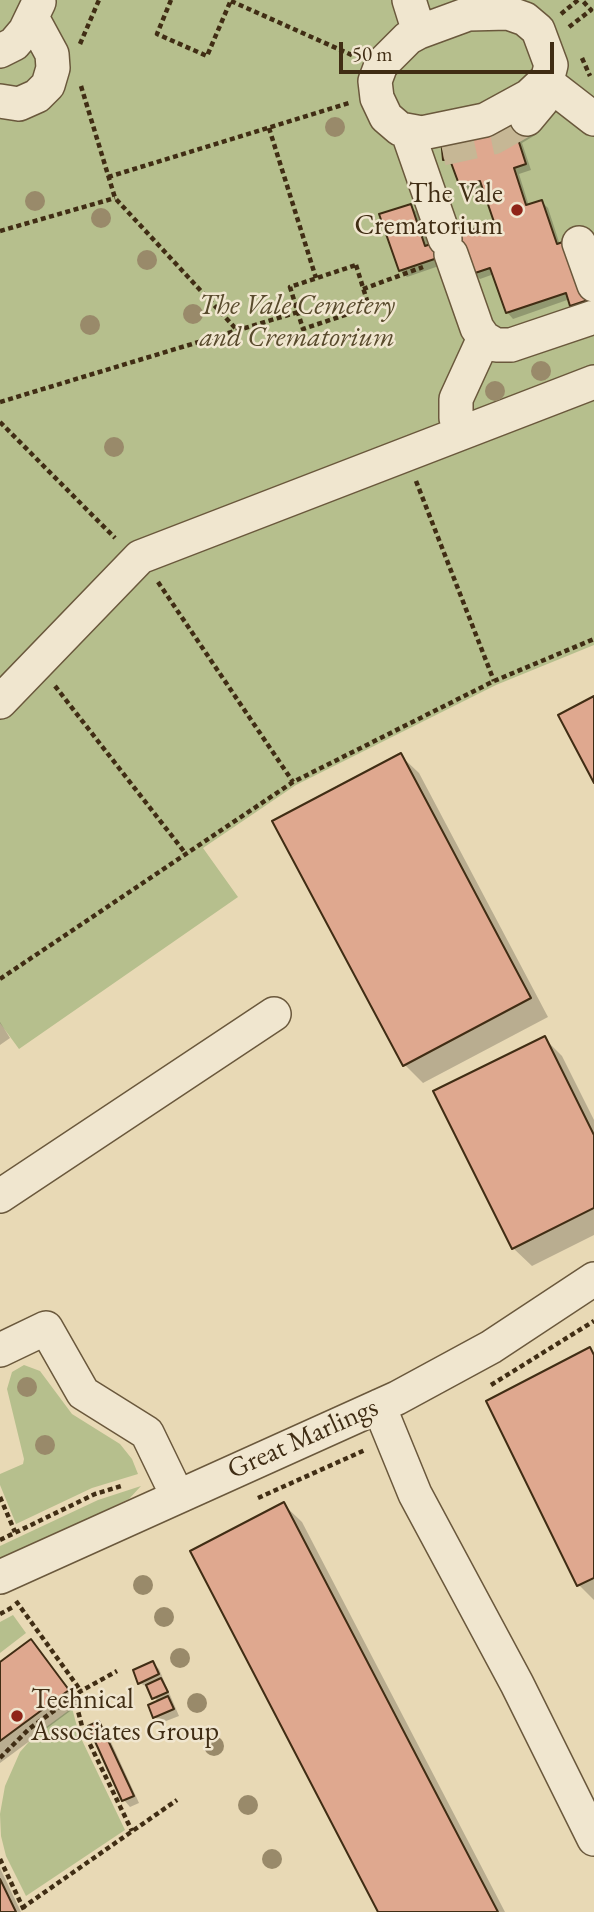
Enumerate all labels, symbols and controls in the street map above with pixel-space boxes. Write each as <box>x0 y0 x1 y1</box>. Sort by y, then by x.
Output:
scale bar <box>342 28 557 72</box>
text: 50 m <box>352 40 393 67</box>
place label: The Vale Crematorium <box>354 177 503 243</box>
marker: The Vale Crematorium <box>509 202 525 218</box>
park label: The Vale Cemetery and Crematorium <box>199 289 395 355</box>
street label: Great Marlings <box>223 1391 383 1487</box>
place label: Technical Associates Group <box>31 1683 219 1749</box>
marker: Technical Associates Group <box>9 1708 25 1724</box>

